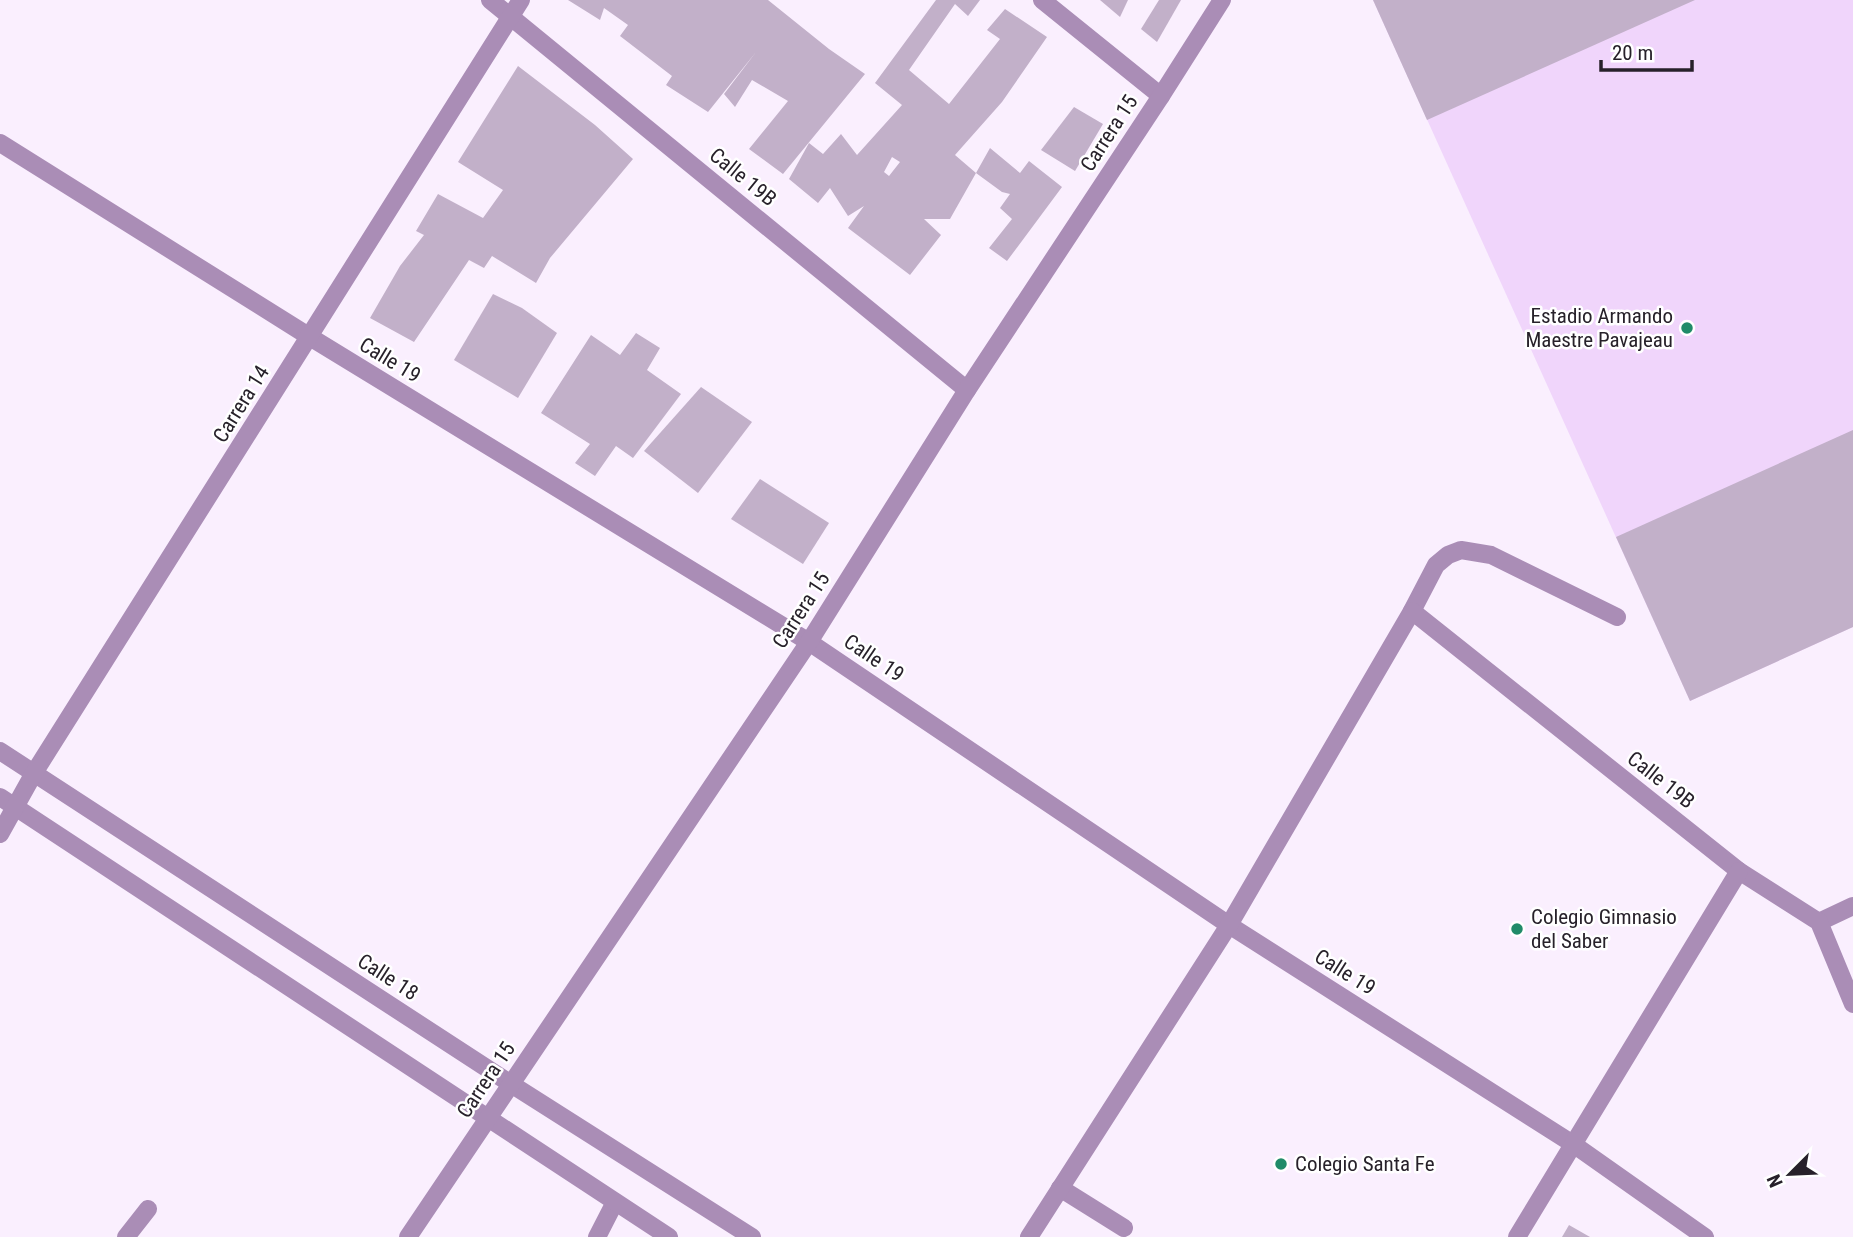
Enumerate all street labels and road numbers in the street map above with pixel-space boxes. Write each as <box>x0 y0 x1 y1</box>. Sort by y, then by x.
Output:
street label: Carrera 15 <box>1076 90 1142 176</box>
street label: Calle 19B <box>705 143 781 211</box>
street label: Calle 19 <box>355 332 425 388</box>
street label: Carrera 14 <box>208 361 274 447</box>
street label: Carrera 15 <box>768 567 834 653</box>
street label: Calle 19 <box>840 629 908 687</box>
street label: Calle 19B <box>1623 746 1699 814</box>
street label: Calle 19 <box>1310 944 1380 1000</box>
street label: Calle 18 <box>353 949 423 1005</box>
street label: Carrera 15 <box>452 1038 520 1122</box>

